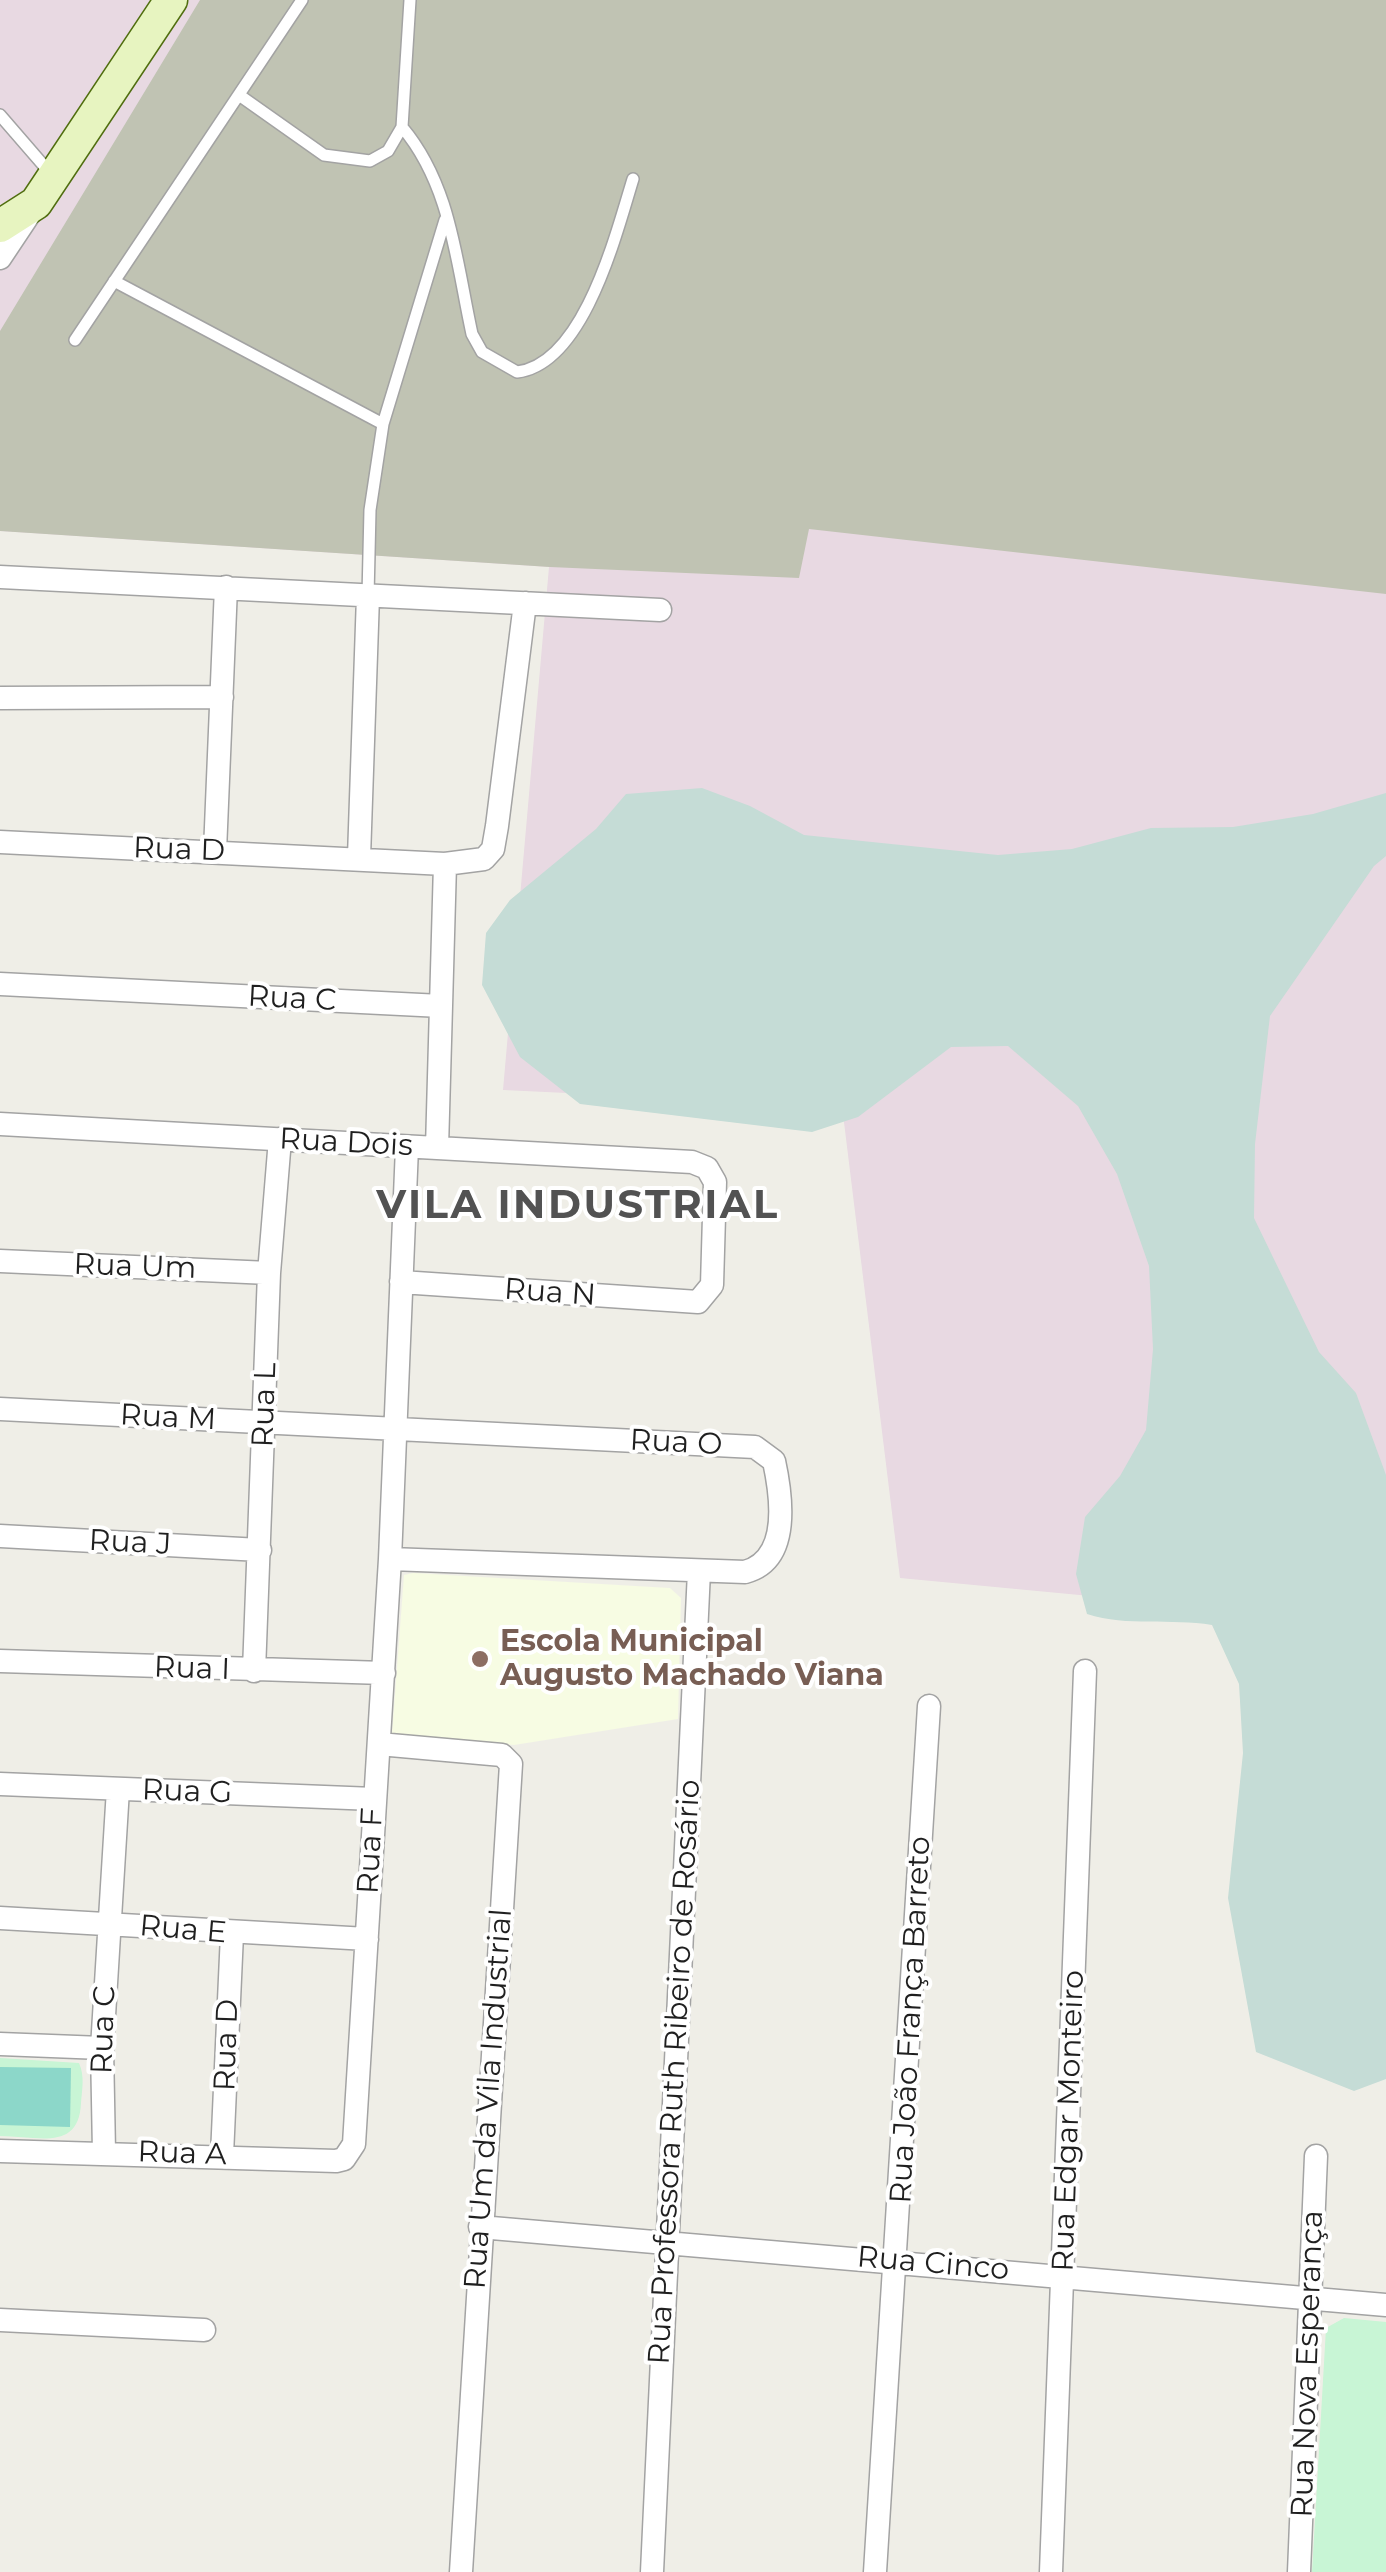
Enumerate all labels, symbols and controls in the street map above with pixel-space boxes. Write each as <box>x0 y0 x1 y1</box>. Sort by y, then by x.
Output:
street label: Rua D <box>132 830 226 870</box>
street label: Rua C <box>247 979 337 1019</box>
street label: Rua Dois <box>278 1122 414 1164</box>
district label: VILA INDUSTRIAL <box>376 1182 780 1230</box>
street label: Rua Um <box>73 1247 197 1287</box>
street label: Rua N <box>503 1272 597 1314</box>
street label: Rua L <box>246 1362 284 1448</box>
street label: Rua M <box>119 1398 217 1438</box>
street label: Rua O <box>629 1423 723 1463</box>
street label: Rua J <box>88 1523 172 1563</box>
place label: Escola Municipal Augusto Machado Viana <box>500 1624 884 1694</box>
marker: Escola Municipal Augusto Machado Viana <box>469 1648 491 1670</box>
street label: Rua I <box>153 1650 231 1688</box>
street label: Rua G <box>141 1772 233 1812</box>
street label: Rua Professora Ruth Ribeiro de Rosário <box>642 1779 708 2365</box>
street label: Rua F <box>351 1807 391 1895</box>
street label: Rua João França Barreto <box>883 1835 939 2205</box>
street label: Rua E <box>138 1908 228 1952</box>
street label: Rua Um da Vila Industrial <box>458 1908 520 2290</box>
street label: Rua Edgar Monteiro <box>1046 1970 1092 2272</box>
street label: Rua C <box>84 1985 124 2075</box>
street label: Rua D <box>207 1998 247 2092</box>
street label: Rua A <box>137 2134 227 2174</box>
street label: Rua Nova Esperança <box>1285 2210 1331 2518</box>
street label: Rua Cinco <box>855 2239 1011 2289</box>

